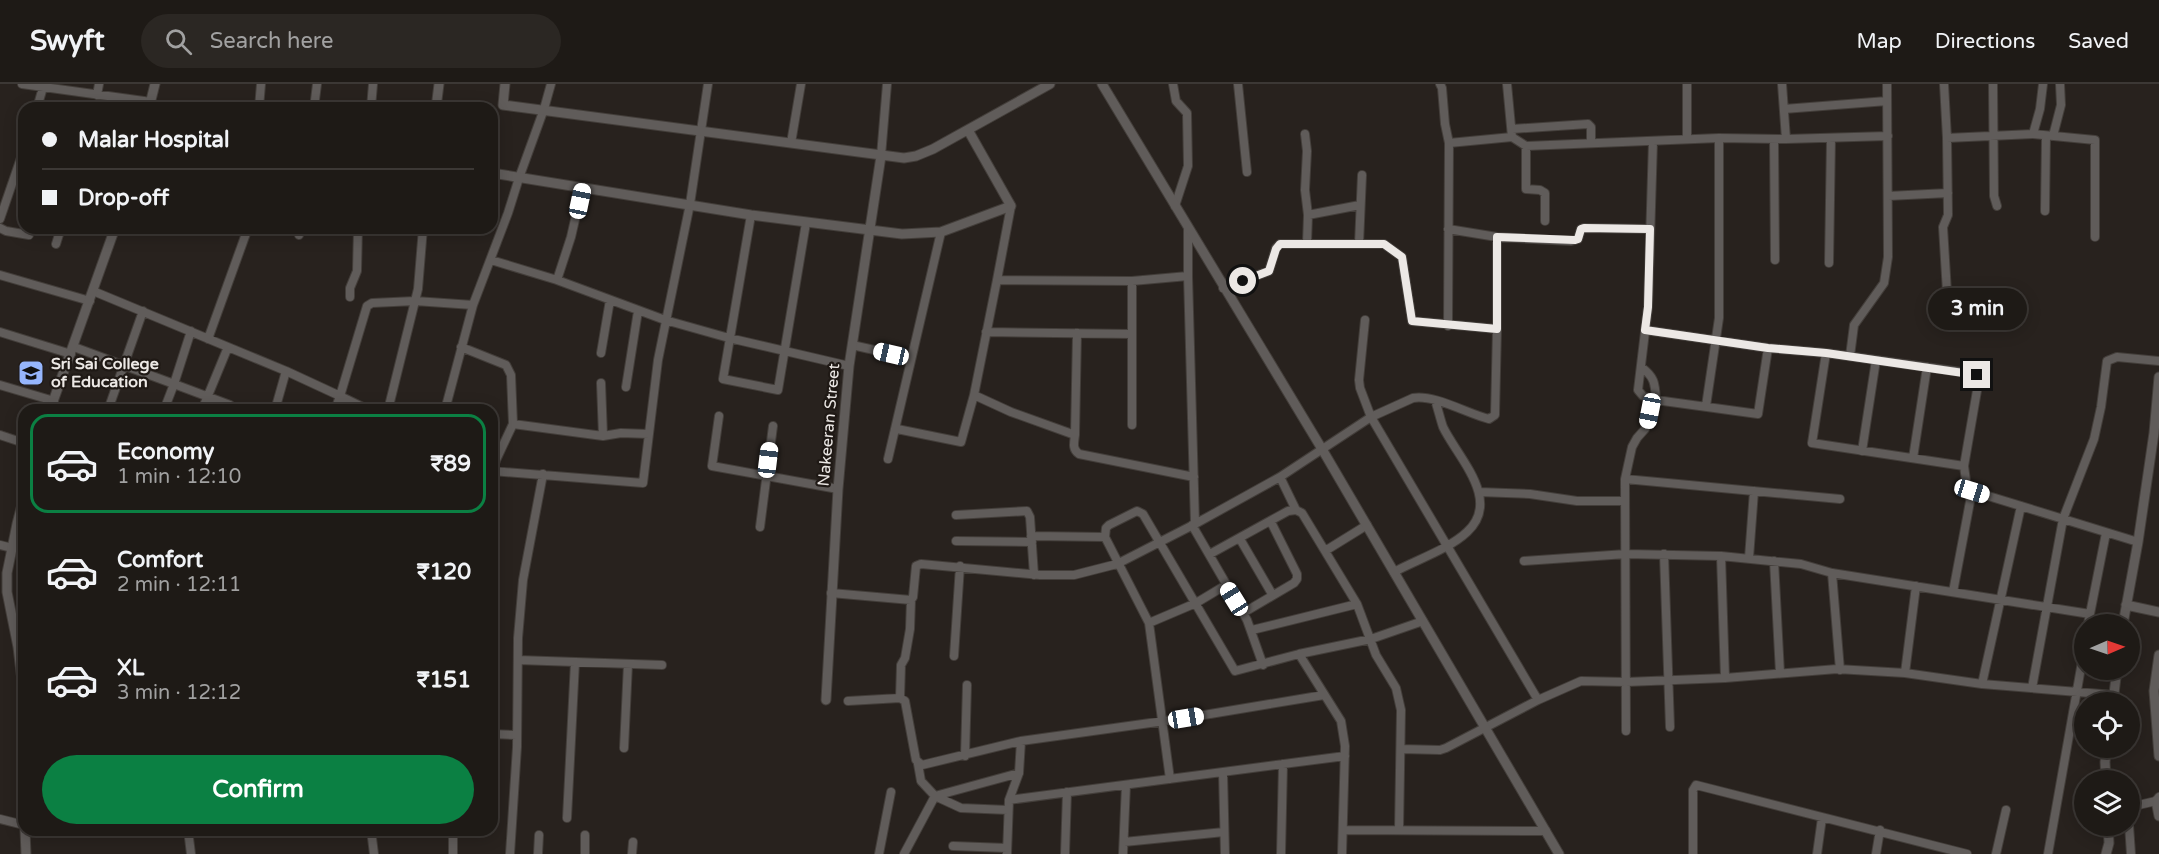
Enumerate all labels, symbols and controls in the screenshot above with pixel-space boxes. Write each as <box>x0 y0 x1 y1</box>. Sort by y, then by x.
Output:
search box <box>141 14 561 68</box>
text: Swyft <box>30 24 105 58</box>
icon: search <box>162 25 195 58</box>
text: Search here <box>210 28 333 54</box>
text: Map <box>1856 29 1902 54</box>
text: Directions <box>1935 29 2035 54</box>
text: Saved <box>2068 29 2129 54</box>
text: Malar Hospital <box>78 127 229 153</box>
car <box>567 182 593 220</box>
text: Drop-off <box>78 185 169 211</box>
route start <box>1229 267 1256 294</box>
callout: 3 min <box>1928 288 2026 330</box>
text: 3 min <box>1951 297 2004 321</box>
car <box>871 341 911 367</box>
place label: Sri Sai College of Education <box>51 354 159 392</box>
school or university icon: Sri Sai College of Education <box>16 358 46 388</box>
route end <box>1963 361 1990 388</box>
street label: Nakeeran Street <box>814 363 844 487</box>
car <box>1638 392 1662 430</box>
icon: car <box>45 437 99 491</box>
text: Economy <box>117 439 214 465</box>
car <box>757 441 779 479</box>
text: ₹89 <box>430 451 471 477</box>
text: 1 min · 12:10 <box>117 465 241 489</box>
car <box>1952 477 1992 505</box>
icon: car <box>45 545 99 599</box>
text: Comfort <box>117 547 203 573</box>
text: ₹120 <box>417 559 471 585</box>
text: 2 min · 12:11 <box>117 573 241 597</box>
car <box>1217 579 1251 619</box>
north arrow <box>2074 614 2140 680</box>
map controls <box>2074 614 2140 836</box>
icon: car <box>45 653 99 707</box>
text: XL <box>117 655 144 681</box>
text: ₹151 <box>417 667 471 693</box>
text: 3 min · 12:12 <box>117 681 241 705</box>
button: locate <box>2074 692 2140 758</box>
car <box>1167 706 1205 730</box>
button: Confirm <box>42 755 474 824</box>
button: layers <box>2074 770 2140 836</box>

